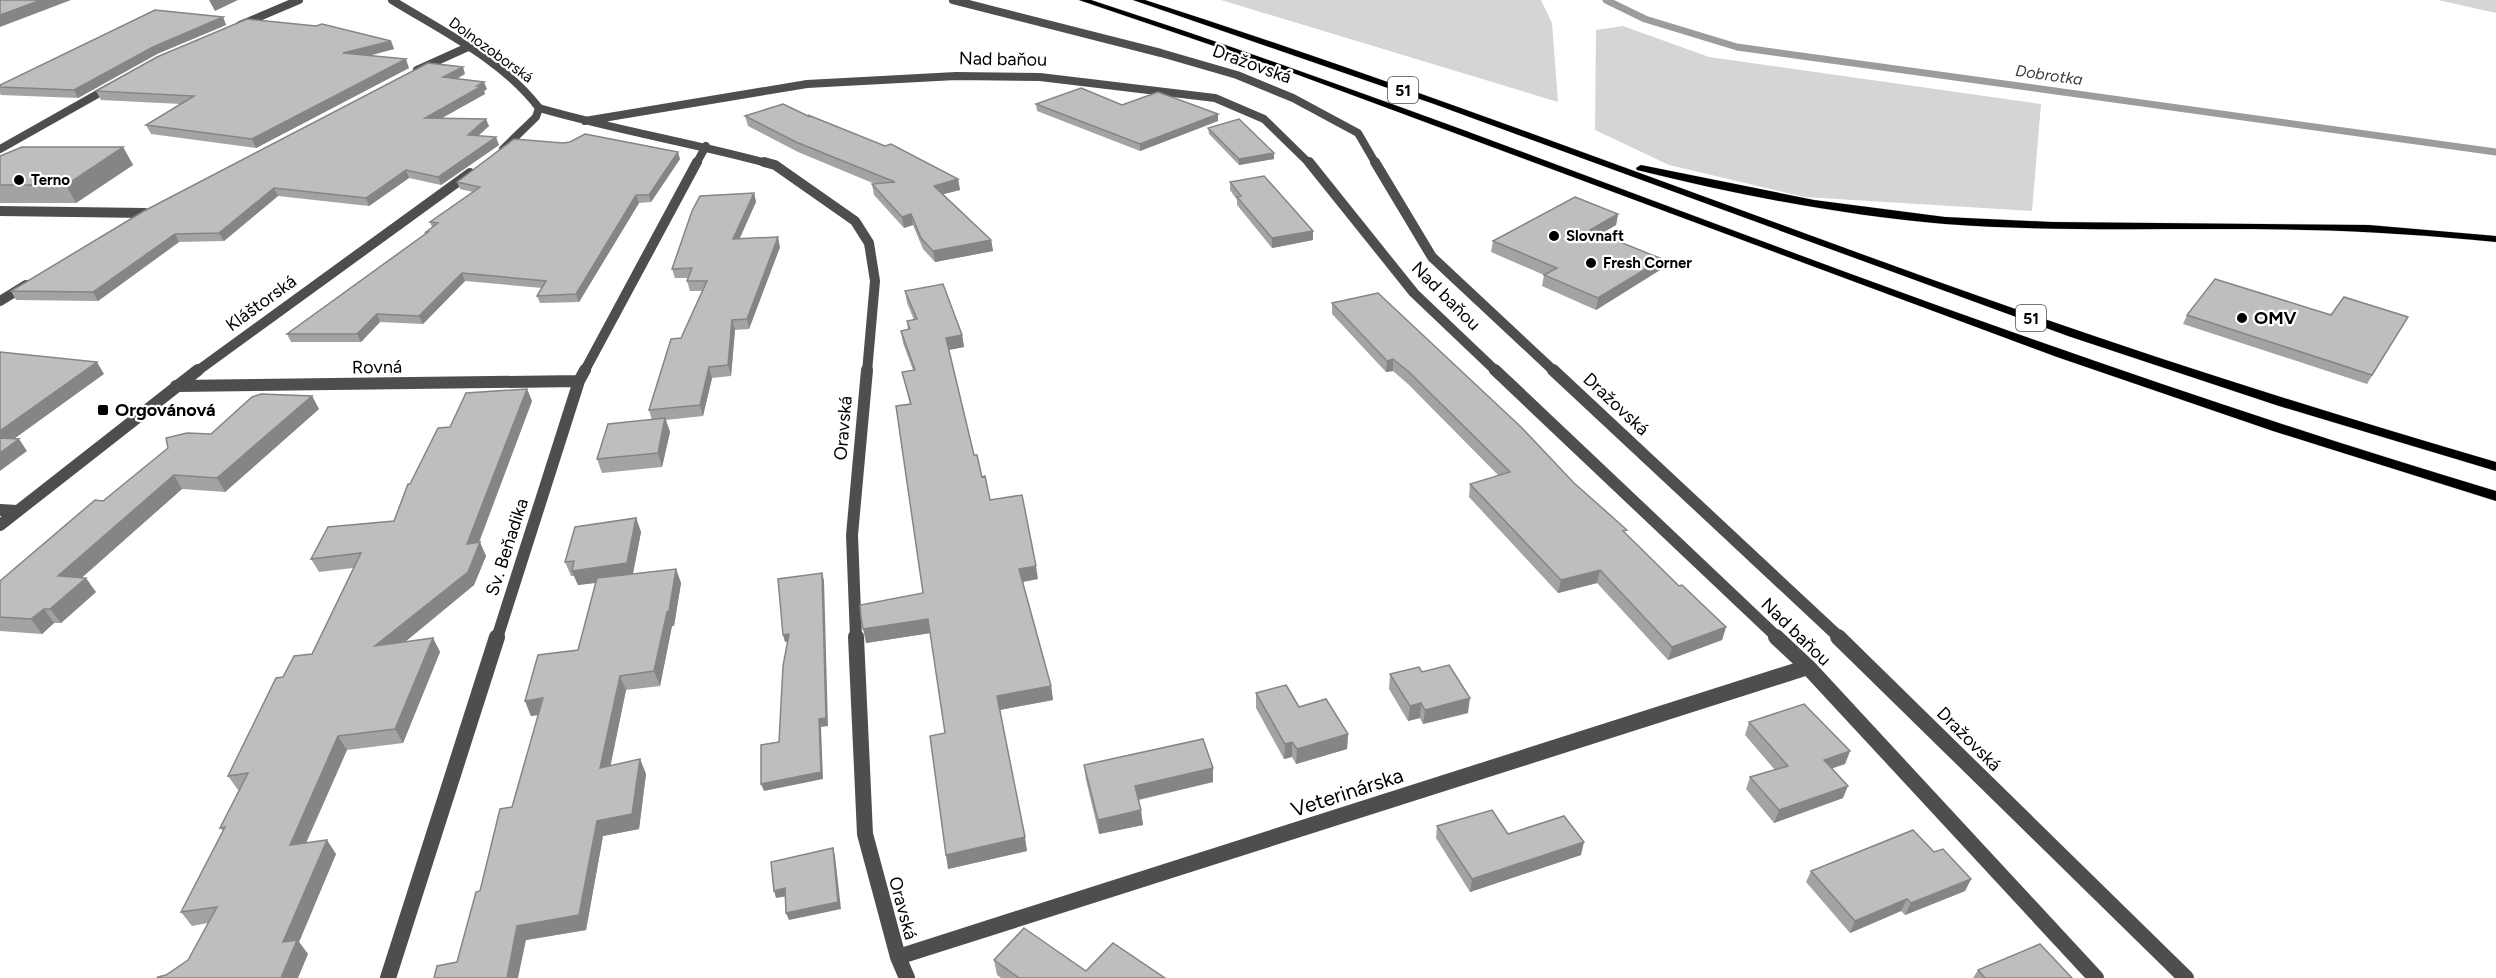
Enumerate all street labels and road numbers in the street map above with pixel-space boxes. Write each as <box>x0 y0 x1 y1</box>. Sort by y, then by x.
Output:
street label: Dolnozoborská <box>445 13 537 87</box>
street label: Dražovská <box>1210 40 1294 88</box>
street label: Nad baňou <box>959 47 1047 71</box>
road number: 51 <box>1388 77 1418 103</box>
street label: Nad baňou <box>1407 257 1485 335</box>
street label: Kláštorská <box>221 270 301 336</box>
road number: 51 <box>2016 305 2046 331</box>
street label: Rovná <box>352 356 402 378</box>
street label: Dražovská <box>1578 368 1654 440</box>
street label: Oravská <box>829 395 857 461</box>
street label: Sv. Beňadika <box>481 496 533 598</box>
street label: Nad baňou <box>1757 593 1835 671</box>
street label: Dražovská <box>1932 702 2006 776</box>
street label: Veterinárska <box>1288 762 1406 822</box>
street label: Oravská <box>884 874 922 942</box>

